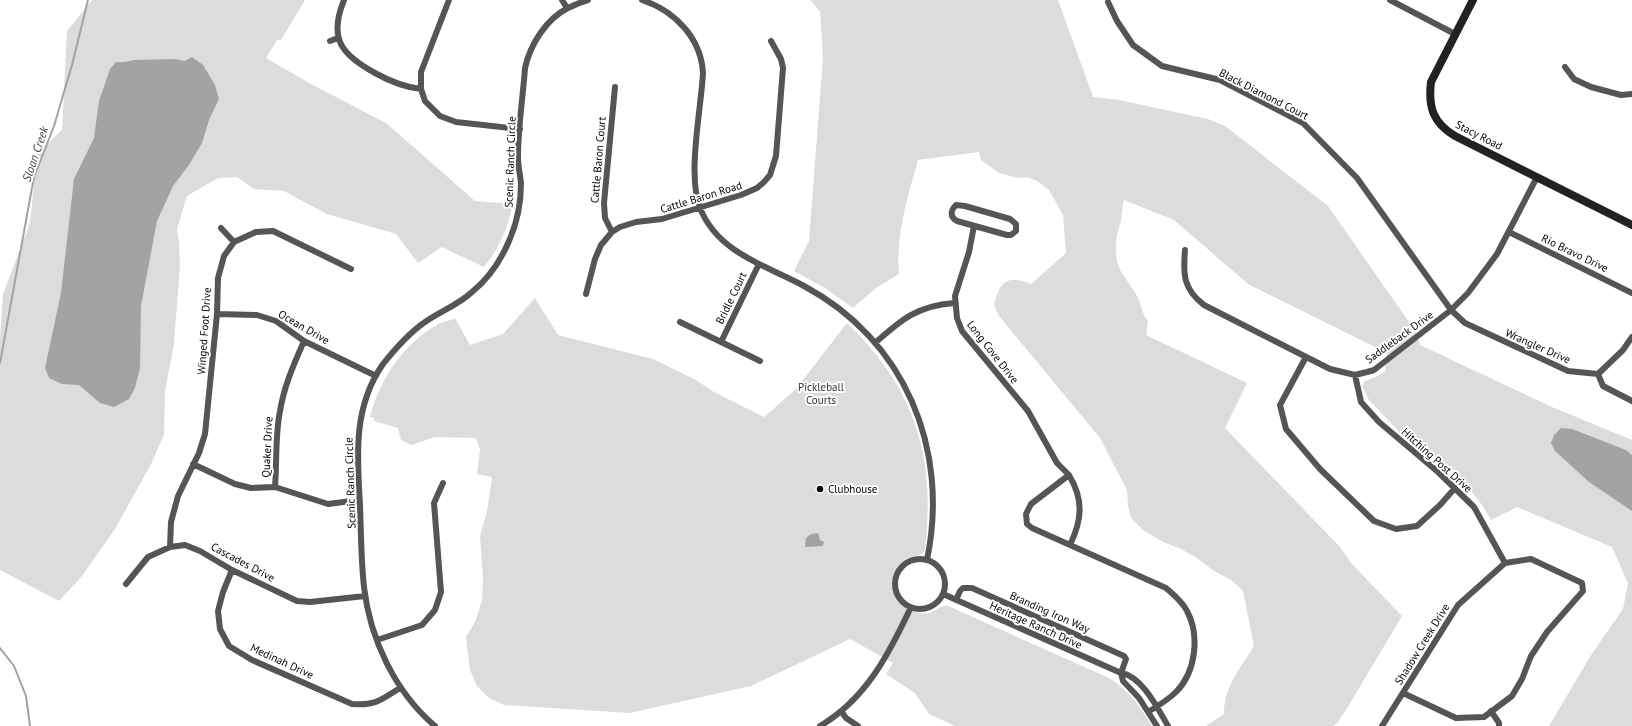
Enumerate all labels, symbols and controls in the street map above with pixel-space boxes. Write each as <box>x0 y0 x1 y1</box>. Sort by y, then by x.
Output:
street label: Black Diamond Court <box>1217 65 1311 123</box>
street label: Scenic Ranch Circle <box>501 116 519 208</box>
street label: Cattle Baron Court <box>587 116 609 204</box>
street label: Stacy Road <box>1453 117 1505 153</box>
water label: Sloan Creek <box>19 124 52 183</box>
street label: Cattle Baron Road <box>659 178 744 216</box>
street label: Rio Bravo Drive <box>1539 231 1611 275</box>
street label: Bridle Court <box>712 269 750 326</box>
street label: Winged Foot Drive <box>194 287 214 375</box>
street label: Ocean Drive <box>276 307 332 347</box>
street label: Saddleback Drive <box>1362 307 1436 366</box>
street label: Long Cove Drive <box>964 318 1022 387</box>
street label: Wrangler Drive <box>1503 325 1573 367</box>
park label: Pickleball Courts <box>798 380 845 407</box>
street label: Quaker Drive <box>258 416 276 478</box>
street label: Hitching Post Drive <box>1399 425 1476 496</box>
street label: Scenic Ranch Circle <box>341 437 359 529</box>
place label: Clubhouse <box>828 482 878 496</box>
marker: Clubhouse <box>815 484 825 494</box>
street label: Cascades Drive <box>209 539 278 585</box>
street label: Branding Iron Way <box>1008 588 1093 636</box>
street label: Heritage Ranch Drive <box>988 598 1085 652</box>
street label: Shadow Creek Drive <box>1391 600 1453 687</box>
street label: Medinah Drive <box>248 640 316 682</box>

